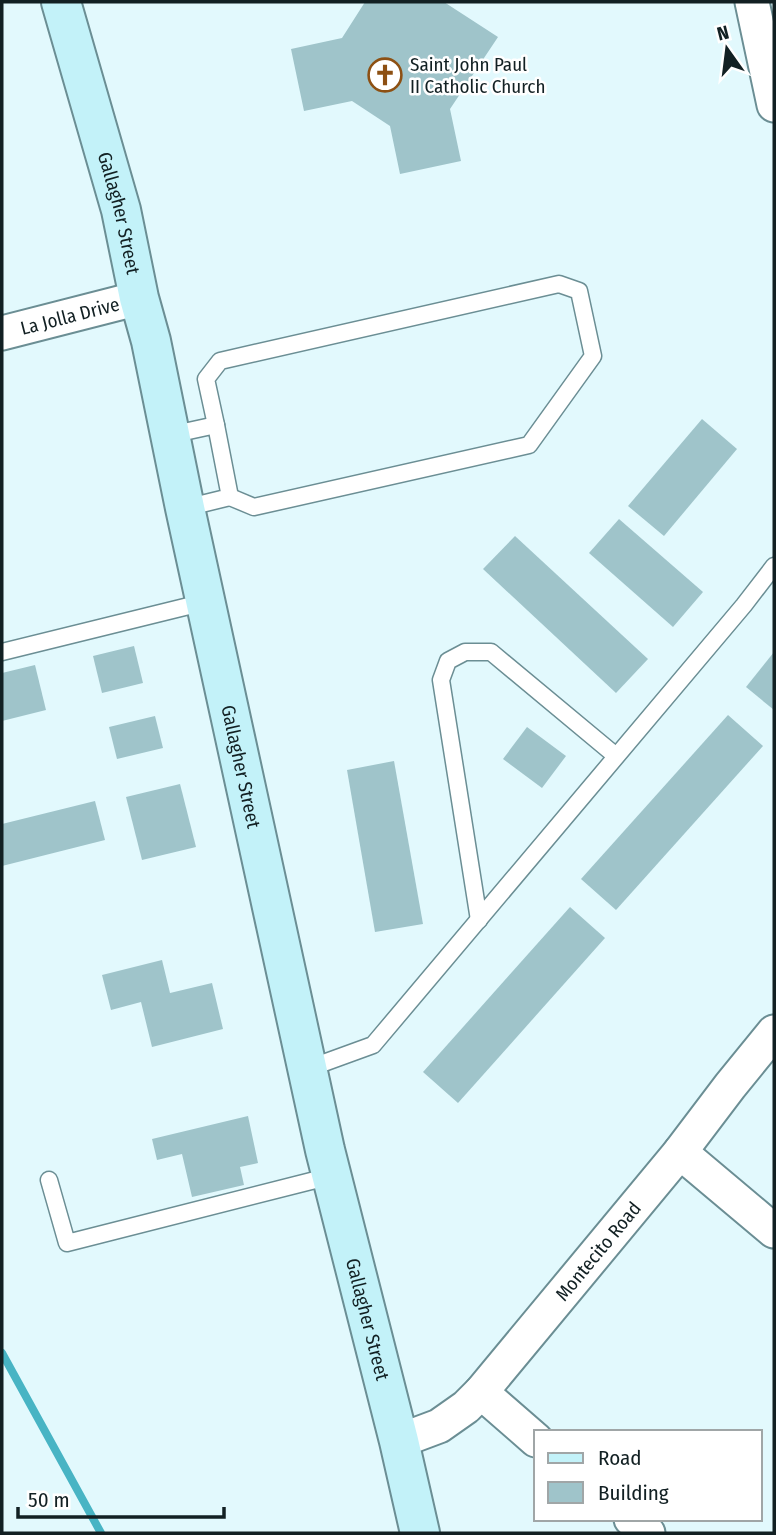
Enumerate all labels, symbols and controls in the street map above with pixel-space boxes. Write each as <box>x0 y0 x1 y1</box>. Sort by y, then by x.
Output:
north arrow <box>692 14 762 84</box>
text: N <box>715 20 731 46</box>
place label: Saint John Paul II Catholic Church <box>410 53 545 98</box>
church icon: Saint John Paul II Catholic Church <box>366 56 404 94</box>
street label: Gallagher Street <box>93 149 145 277</box>
street label: La Jolla Drive <box>18 292 122 340</box>
street label: Gallagher Street <box>216 703 266 831</box>
street label: Montecito Road <box>551 1197 646 1306</box>
street label: Gallagher Street <box>341 1256 394 1384</box>
legend <box>534 1430 762 1521</box>
text: Road <box>598 1445 642 1471</box>
scale bar <box>18 1476 224 1520</box>
text: Building <box>598 1480 669 1506</box>
text: 50 m <box>28 1487 70 1513</box>

